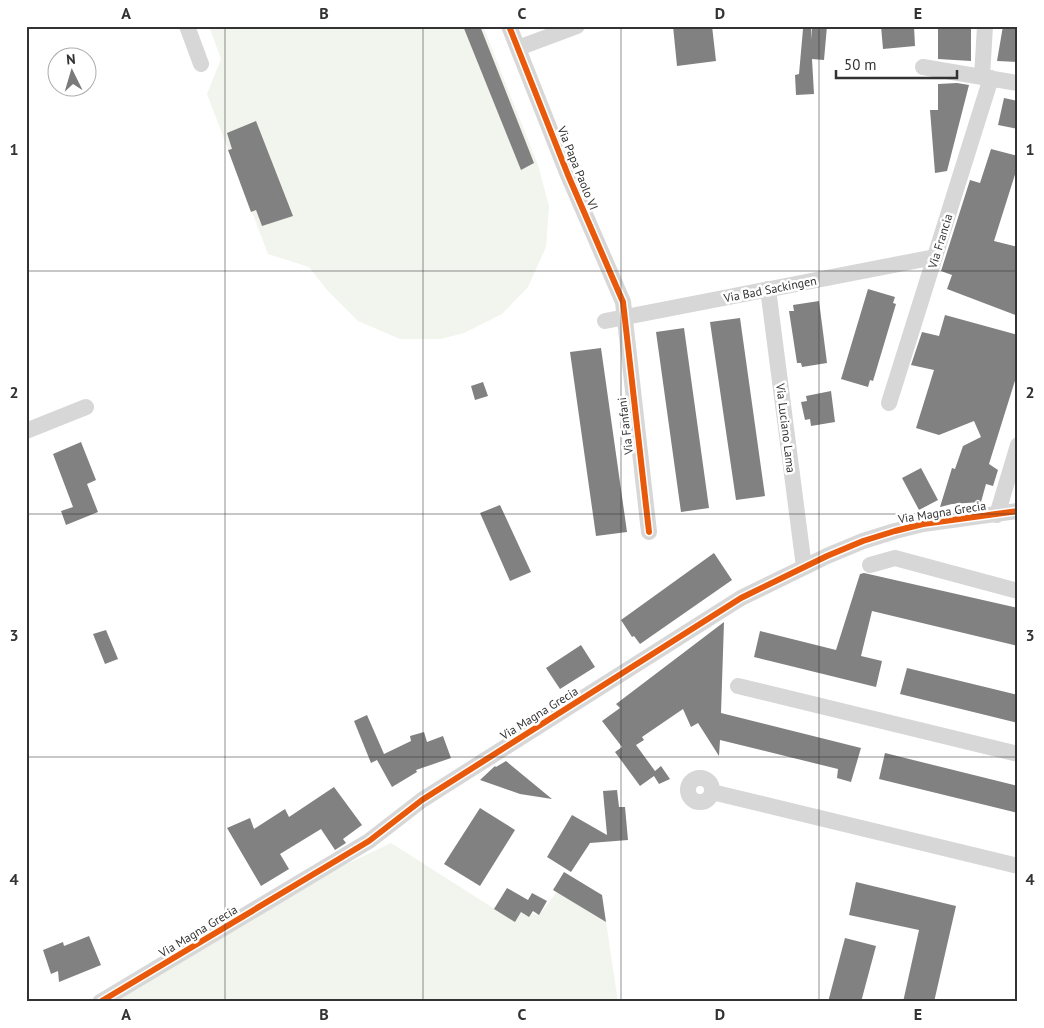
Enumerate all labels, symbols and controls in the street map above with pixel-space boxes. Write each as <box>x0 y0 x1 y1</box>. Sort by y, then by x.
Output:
text: A <box>121 3 131 23</box>
text: B <box>319 3 329 23</box>
text: C <box>518 3 527 23</box>
text: D <box>715 3 725 23</box>
text: E <box>914 3 922 23</box>
north arrow <box>48 48 98 98</box>
scale bar <box>836 48 958 80</box>
text: N <box>65 50 76 68</box>
text: 50 m <box>844 55 877 74</box>
street label: Via Papa Paolo VI <box>554 123 602 212</box>
text: 1 <box>9 139 19 159</box>
text: 1 <box>1025 139 1035 159</box>
street label: Via Francia <box>924 212 955 271</box>
street label: Via Bad Sackingen <box>721 273 818 306</box>
street label: Via Luciano Lama <box>773 381 799 474</box>
text: 2 <box>9 382 19 402</box>
text: 2 <box>1025 382 1035 402</box>
street label: Via Fanfani <box>614 397 636 456</box>
street label: Via Magna Grecia <box>896 498 987 527</box>
text: 3 <box>9 625 19 645</box>
text: 3 <box>1025 625 1035 645</box>
street label: Via Magna Grecia <box>497 683 581 743</box>
text: 4 <box>9 869 19 889</box>
text: 4 <box>1025 869 1035 889</box>
street label: Via Magna Grecia <box>155 902 240 961</box>
text: A <box>121 1004 131 1024</box>
text: B <box>319 1004 329 1024</box>
text: C <box>518 1004 527 1024</box>
text: D <box>715 1004 725 1024</box>
text: E <box>914 1004 922 1024</box>

